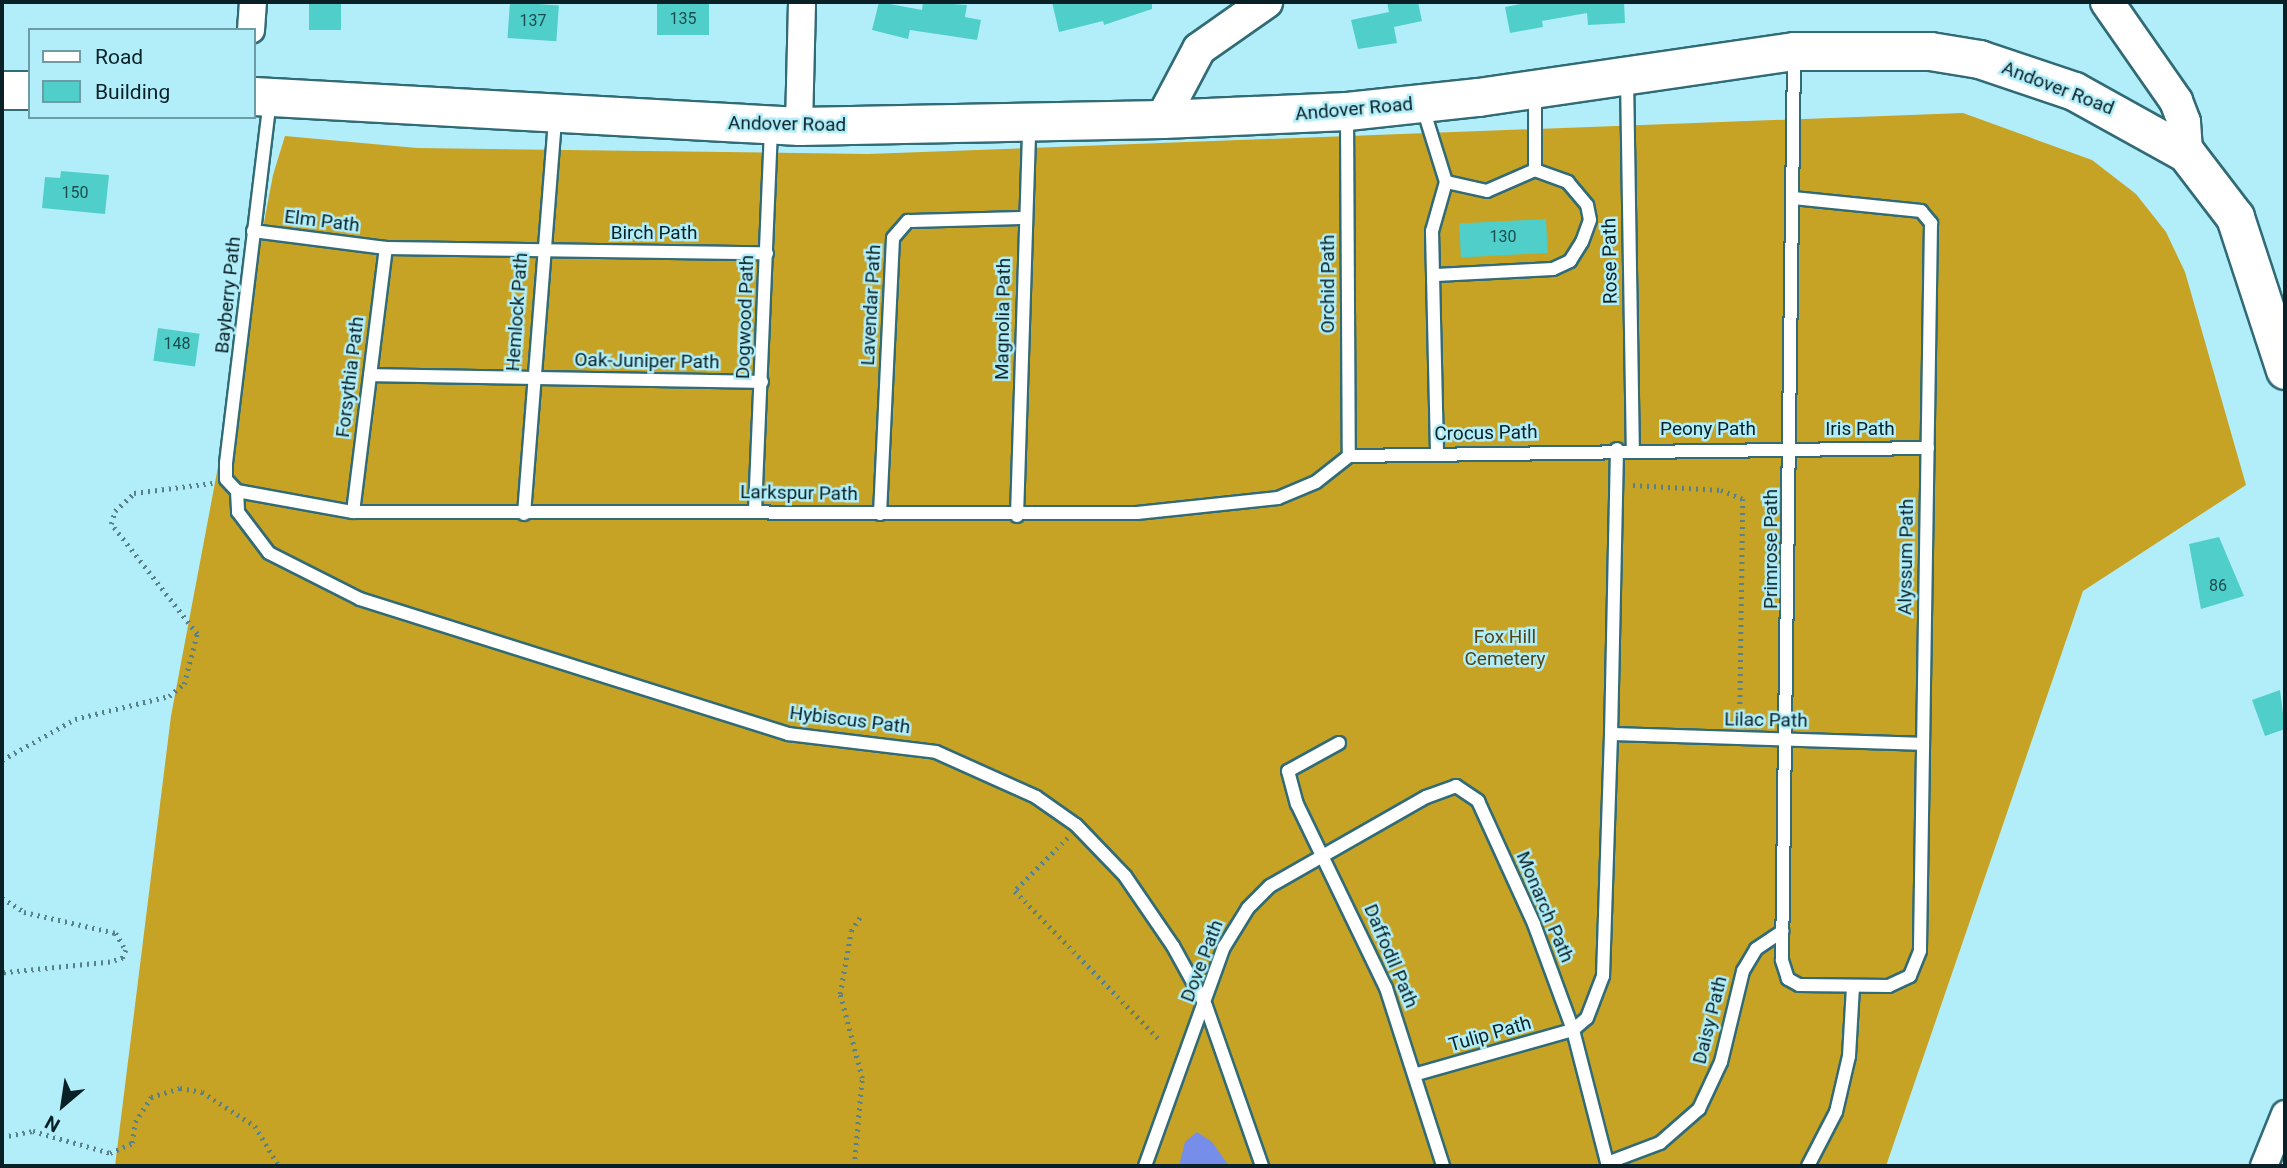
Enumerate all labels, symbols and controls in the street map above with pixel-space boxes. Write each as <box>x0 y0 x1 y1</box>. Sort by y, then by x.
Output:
house number: 135 <box>670 9 696 29</box>
house number: 137 <box>520 11 546 31</box>
legend <box>28 28 256 119</box>
text: Road <box>95 45 143 69</box>
street label: Andover Road <box>1999 56 2117 120</box>
text: Building <box>95 80 170 104</box>
street label: Andover Road <box>1294 92 1414 126</box>
street label: Andover Road <box>728 112 846 136</box>
house number: 150 <box>62 183 88 203</box>
street label: Elm Path <box>283 205 361 237</box>
street label: Rose Path <box>1598 218 1622 304</box>
street label: Birch Path <box>611 222 697 244</box>
house number: 130 <box>1490 227 1516 247</box>
street label: Bayberry Path <box>211 235 245 355</box>
street label: Orchid Path <box>1317 235 1339 333</box>
street label: Lavendar Path <box>856 244 886 366</box>
street label: Hemlock Path <box>501 252 533 372</box>
street label: Dogwood Path <box>731 255 759 379</box>
street label: Magnolia Path <box>991 258 1015 380</box>
street label: Forsythia Path <box>331 315 369 439</box>
house number: 148 <box>164 334 190 354</box>
street label: Oak-Juniper Path <box>574 348 720 374</box>
street label: Peony Path <box>1660 418 1756 440</box>
street label: Iris Path <box>1825 418 1895 440</box>
street label: Crocus Path <box>1434 421 1538 445</box>
street label: Larkspur Path <box>740 481 858 505</box>
street label: Primrose Path <box>1760 489 1782 609</box>
street label: Alyssum Path <box>1894 499 1918 615</box>
house number: 86 <box>2209 576 2227 596</box>
park label: Fox Hill Cemetery <box>1464 626 1546 670</box>
street label: Hybiscus Path <box>788 701 912 739</box>
street label: Lilac Path <box>1724 708 1808 732</box>
street label: Monarch Path <box>1511 848 1579 966</box>
street label: Daffodil Path <box>1359 901 1423 1011</box>
street label: Dove Path <box>1176 917 1228 1005</box>
street label: Daisy Path <box>1688 974 1732 1066</box>
street label: Tulip Path <box>1446 1011 1534 1057</box>
north arrow <box>28 1070 98 1140</box>
text: N <box>41 1110 64 1137</box>

